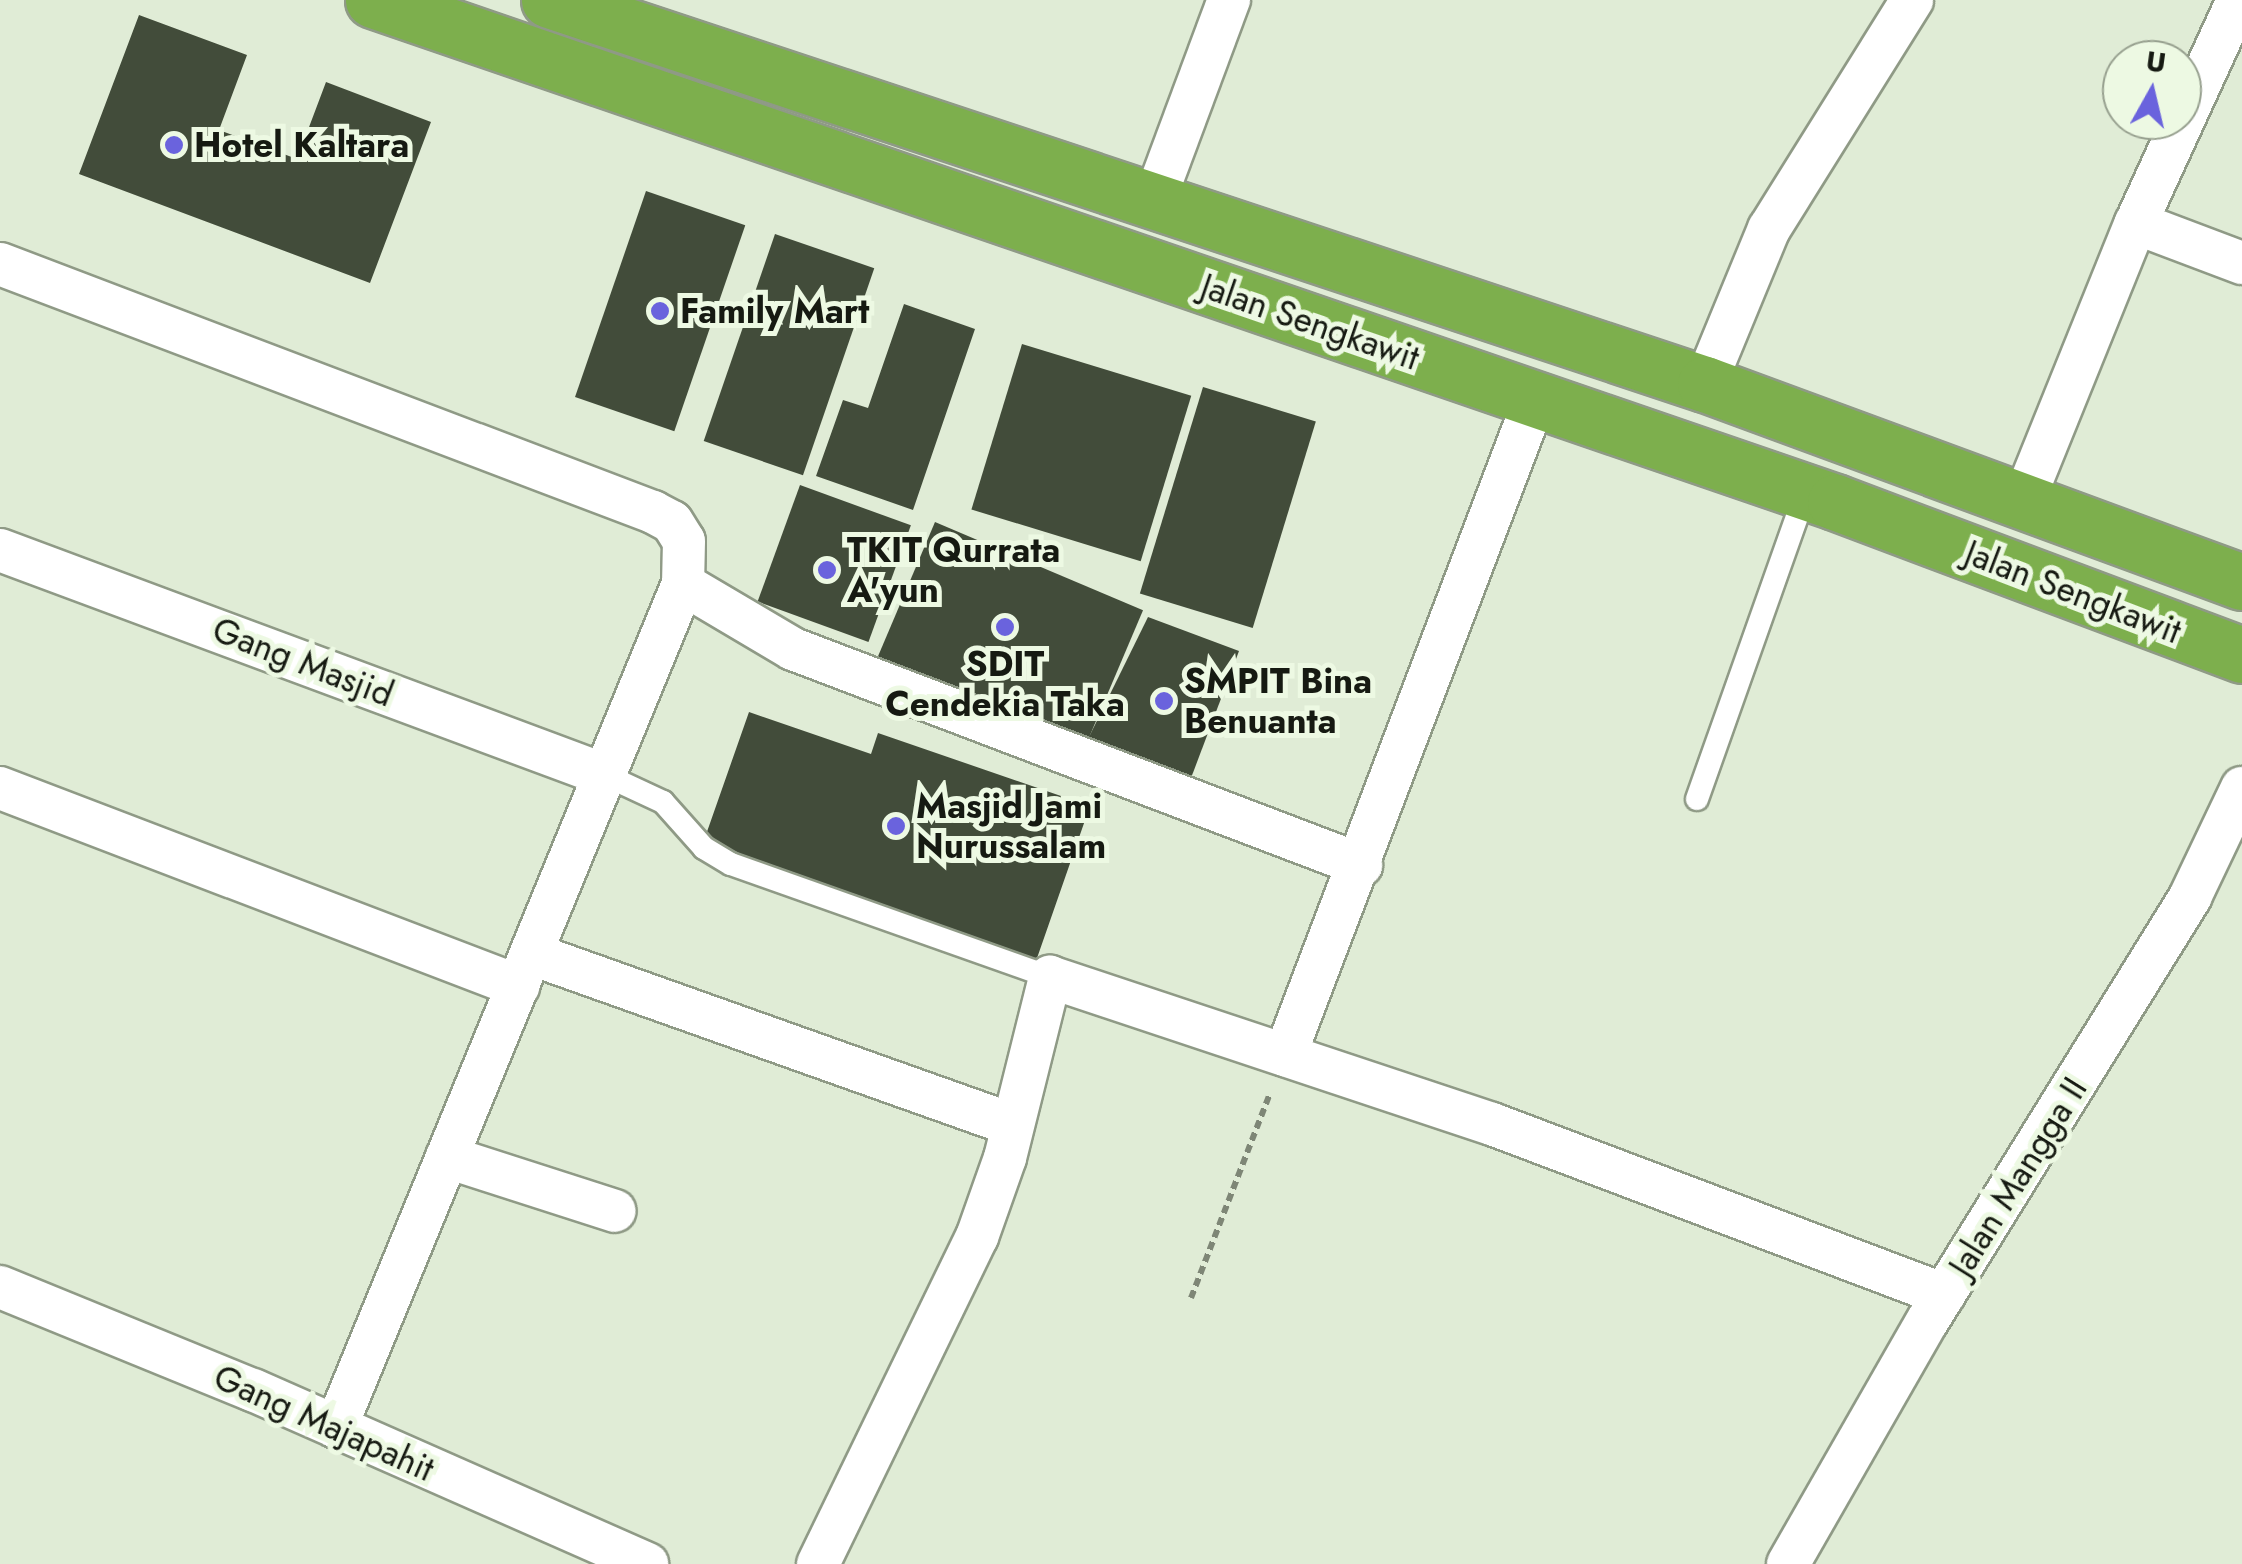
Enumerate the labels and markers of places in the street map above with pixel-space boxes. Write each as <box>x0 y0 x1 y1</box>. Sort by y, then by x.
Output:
place label: Hotel Kaltara <box>194 124 409 166</box>
marker: Hotel Kaltara <box>163 134 185 156</box>
place label: Family Mart <box>680 290 869 332</box>
marker: Family Mart <box>649 300 671 322</box>
place label: TKIT Qurrata A'yun <box>847 529 1060 611</box>
marker: TKIT Qurrata A'yun <box>816 559 838 581</box>
marker: SDIT Cendekia Taka <box>994 616 1016 638</box>
place label: SDIT Cendekia Taka <box>885 643 1125 725</box>
place label: SMPIT Bina Benuanta <box>1184 660 1372 742</box>
marker: SMPIT Bina Benuanta <box>1153 690 1175 712</box>
place label: Masjid Jami Nurussalam <box>916 785 1106 867</box>
marker: Masjid Jami Nurussalam <box>885 815 907 837</box>

